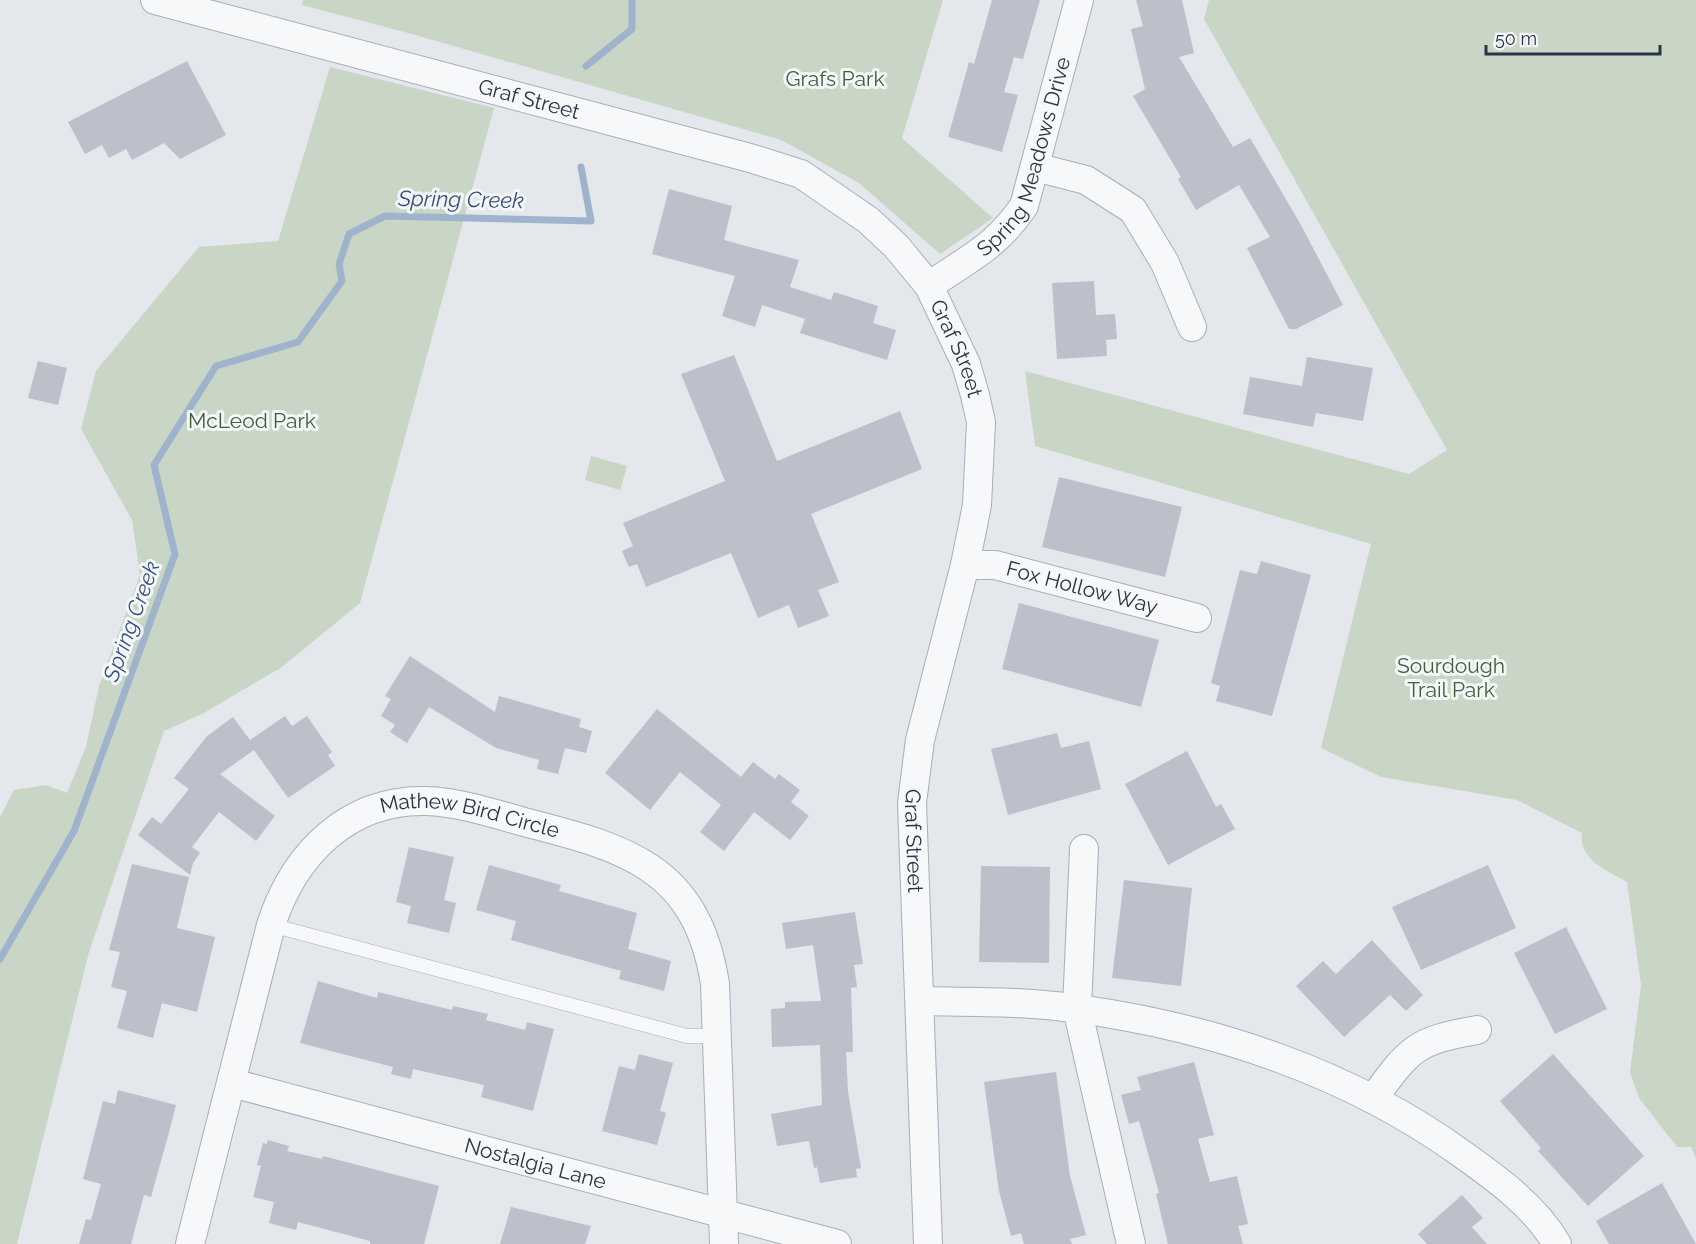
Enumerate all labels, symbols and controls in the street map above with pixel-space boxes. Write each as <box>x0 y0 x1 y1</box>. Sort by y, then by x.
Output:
scale bar <box>1486 18 1660 56</box>
text: 50 m <box>1495 28 1537 49</box>
street label: Spring Meadows Drive <box>972 54 1075 262</box>
park label: Grafs Park <box>785 66 885 91</box>
street label: Graf Street <box>476 73 583 124</box>
water label: Spring Creek <box>397 185 524 213</box>
street label: Graf Street <box>925 295 988 400</box>
park label: McLeod Park <box>188 408 316 433</box>
street label: Fox Hollow Way <box>1004 556 1161 619</box>
water label: Spring Creek <box>97 557 165 686</box>
park label: Sourdough Trail Park <box>1397 653 1505 702</box>
street label: Mathew Bird Circle <box>377 788 562 843</box>
street label: Graf Street <box>900 788 928 893</box>
street label: Nostalgia Lane <box>462 1132 609 1194</box>

